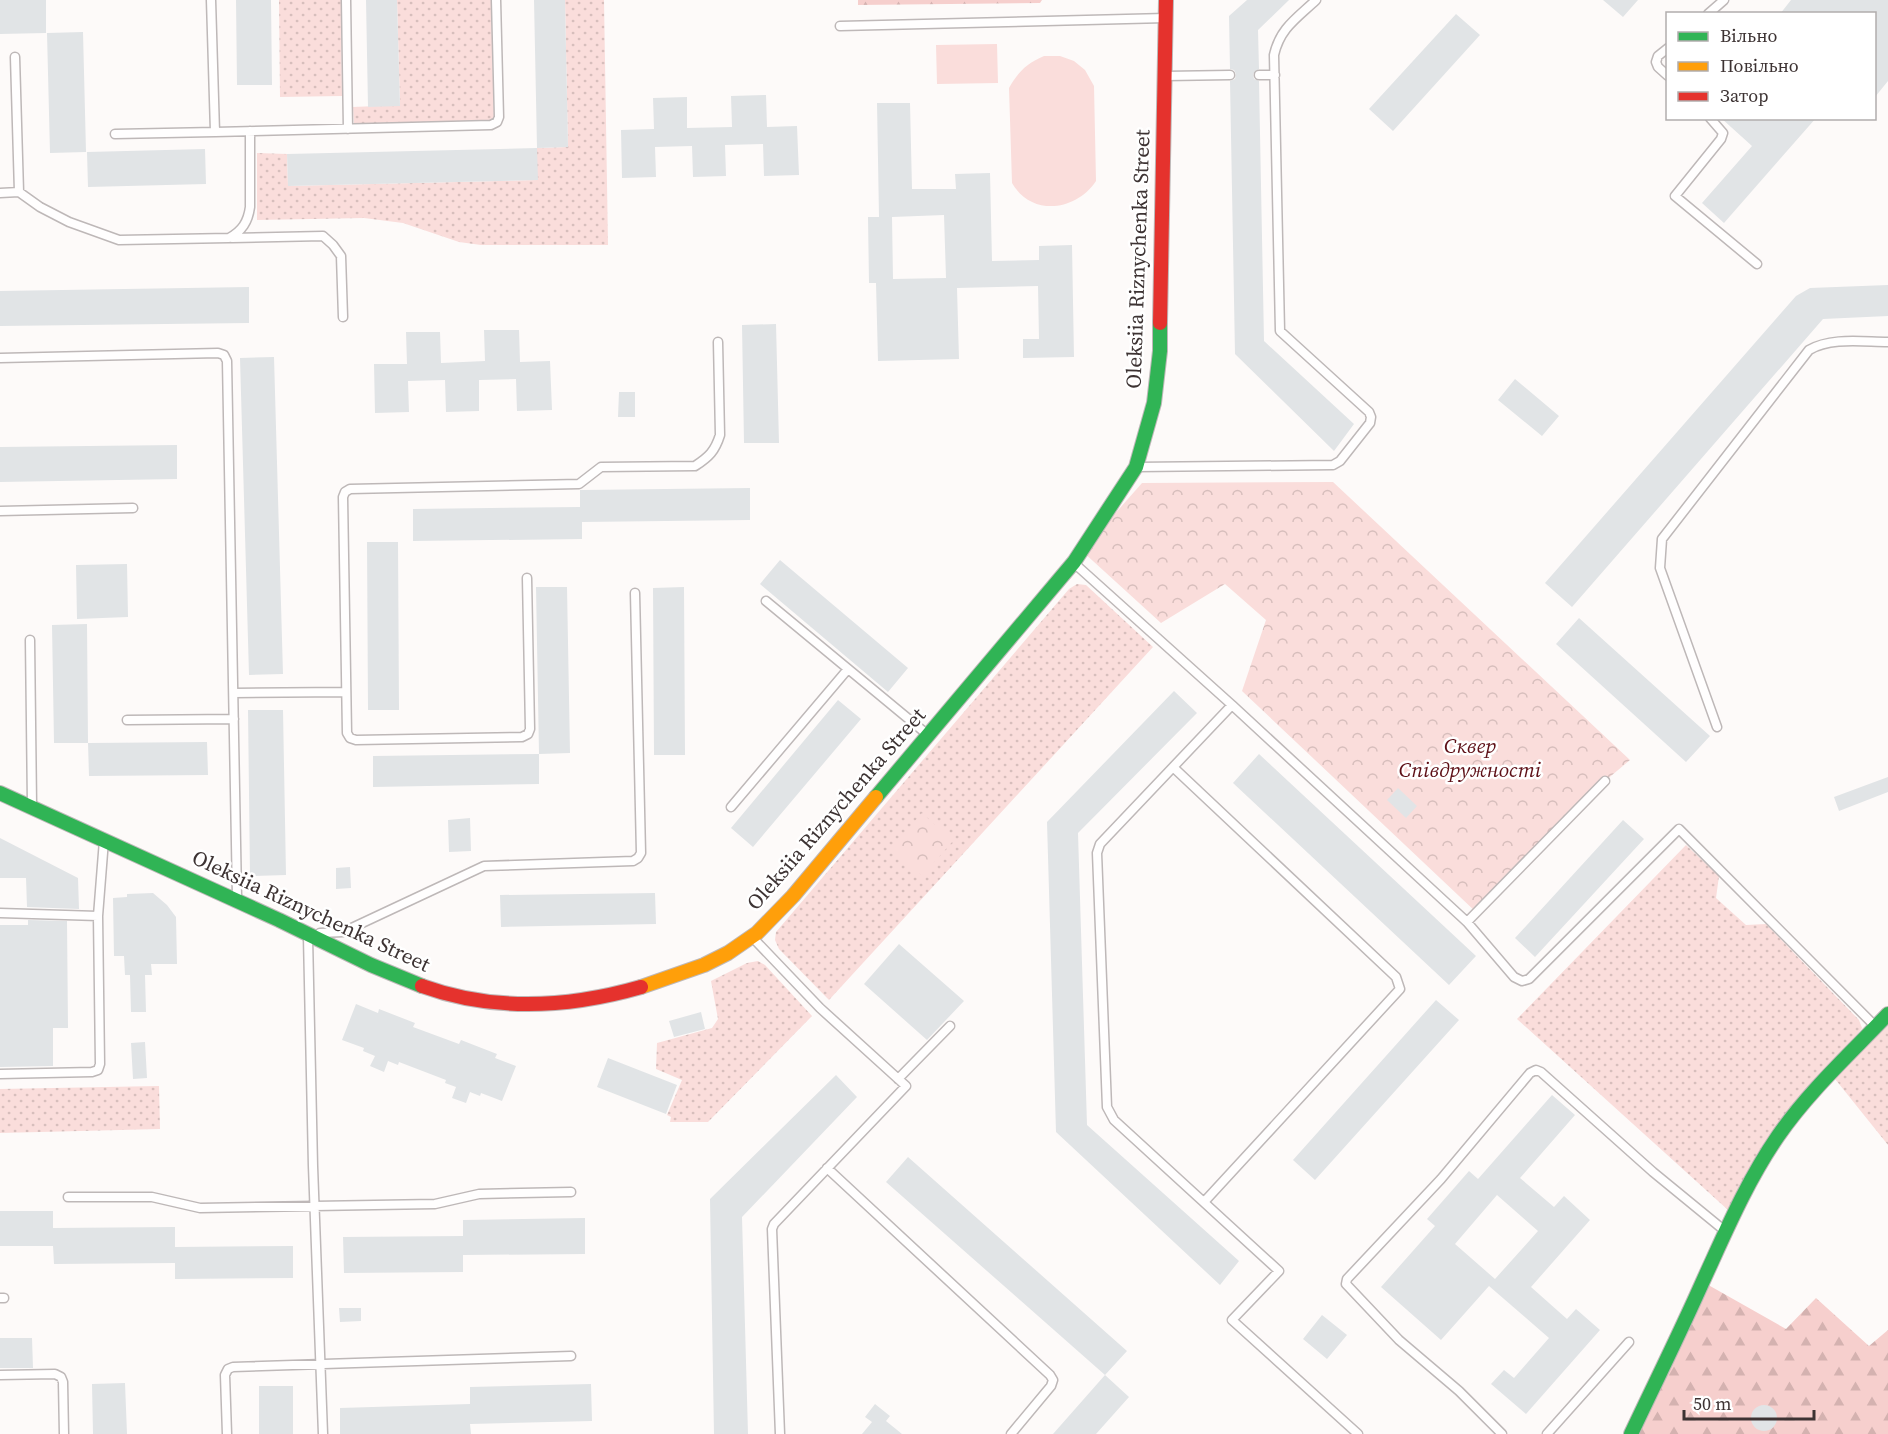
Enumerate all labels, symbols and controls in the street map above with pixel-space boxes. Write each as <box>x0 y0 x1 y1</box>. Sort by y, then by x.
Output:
legend <box>1666 12 1876 120</box>
text: Вільно <box>1720 23 1777 48</box>
text: Повільно <box>1720 53 1799 78</box>
text: Затор <box>1720 83 1768 108</box>
street label: Oleksiia Riznychenka Street <box>1118 129 1157 389</box>
street label: Oleksiia Riznychenka Street <box>740 701 932 916</box>
park label: Сквер Співдружності <box>1399 731 1542 784</box>
street label: Oleksiia Riznychenka Street <box>188 843 435 979</box>
scale bar <box>1684 1383 1814 1421</box>
text: 50 m <box>1693 1391 1731 1416</box>

